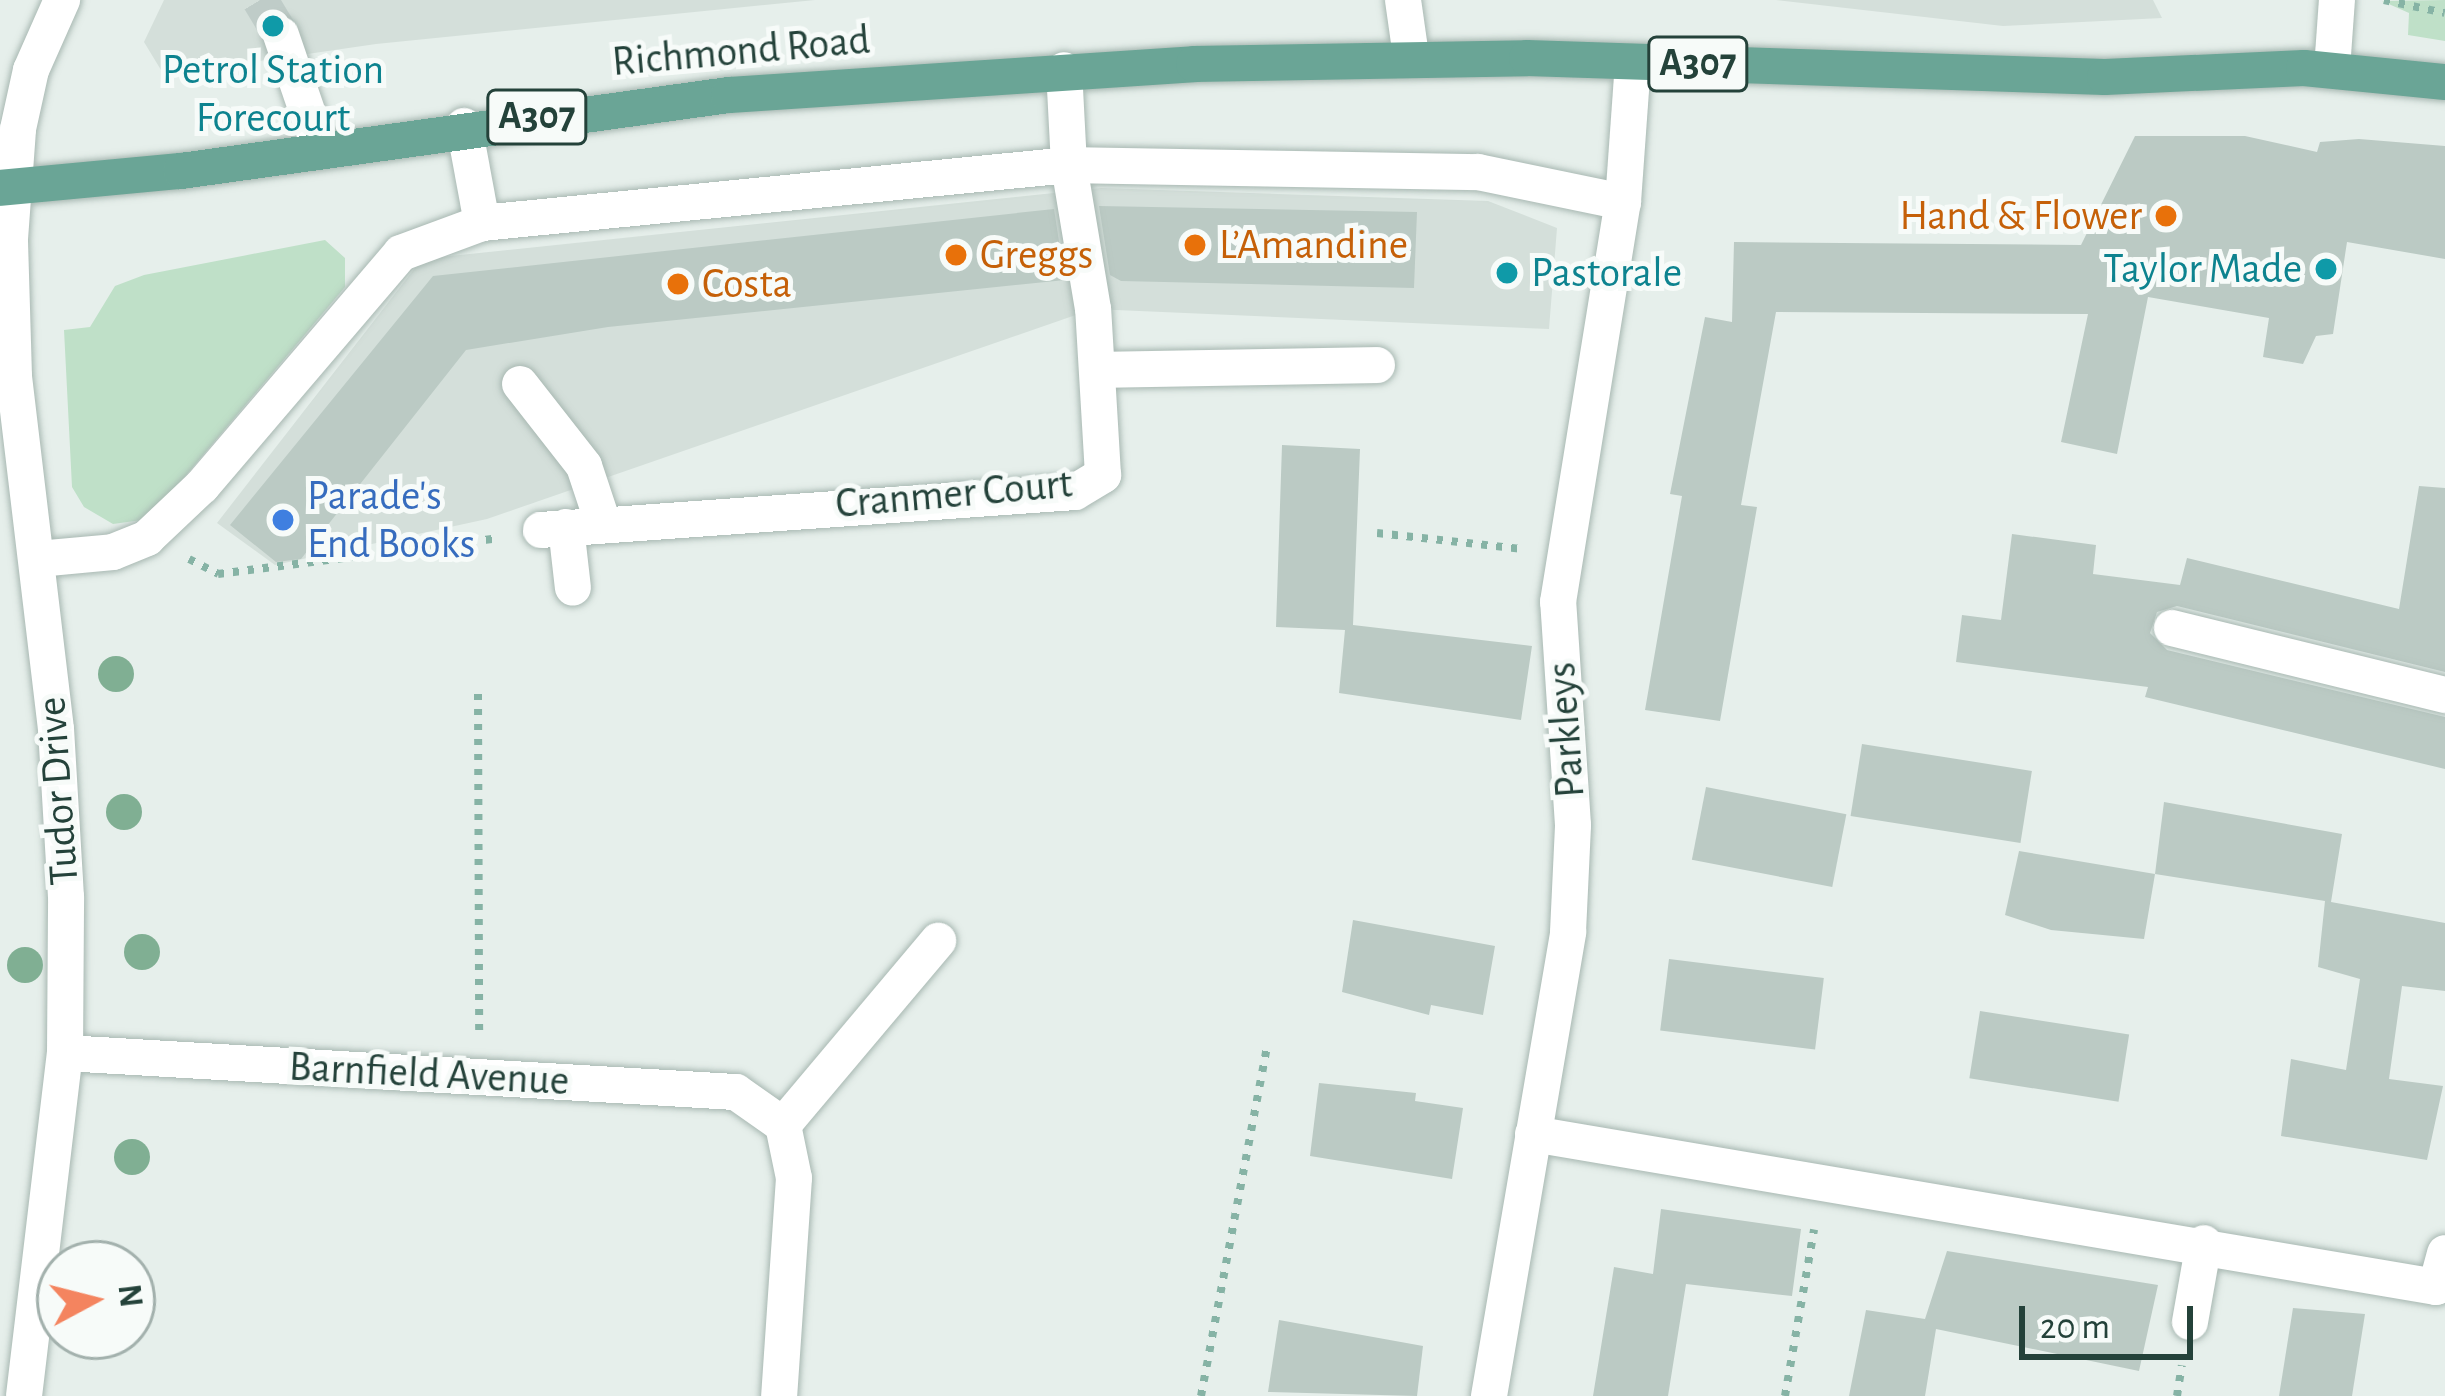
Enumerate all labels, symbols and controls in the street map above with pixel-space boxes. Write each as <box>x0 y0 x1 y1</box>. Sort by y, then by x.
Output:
marker: Petrol Station Forecourt <box>260 13 286 39</box>
street label: Richmond Road <box>610 15 872 87</box>
road number: A307 <box>1647 31 1749 97</box>
place label: Petrol Station Forecourt <box>162 45 384 144</box>
road number: A307 <box>486 84 588 150</box>
place label: Hand & Flower <box>1899 191 2142 241</box>
marker: Hand & Flower <box>2153 203 2179 229</box>
place label: L’Amandine <box>1219 220 1408 270</box>
place label: Greggs <box>980 230 1093 280</box>
marker: L’Amandine <box>1182 232 1208 258</box>
marker: Greggs <box>943 242 969 268</box>
place label: Taylor Made <box>2103 244 2302 294</box>
place label: Pastorale <box>1531 248 1682 298</box>
marker: Taylor Made <box>2313 256 2339 282</box>
place label: Costa <box>702 259 792 309</box>
marker: Pastorale <box>1494 260 1520 286</box>
marker: Costa <box>665 271 691 297</box>
street label: Cranmer Court <box>834 459 1074 529</box>
place label: Parade's End Books <box>307 471 475 570</box>
marker: Parade's End Books <box>270 507 296 533</box>
street label: Parkleys <box>1536 661 1596 799</box>
street label: Tudor Drive <box>26 695 90 887</box>
street label: Barnfield Avenue <box>288 1041 570 1107</box>
north arrow <box>36 1240 156 1360</box>
scale bar <box>2025 1282 2199 1356</box>
text: N <box>111 1283 147 1309</box>
text: 20 m <box>2040 1309 2110 1345</box>

